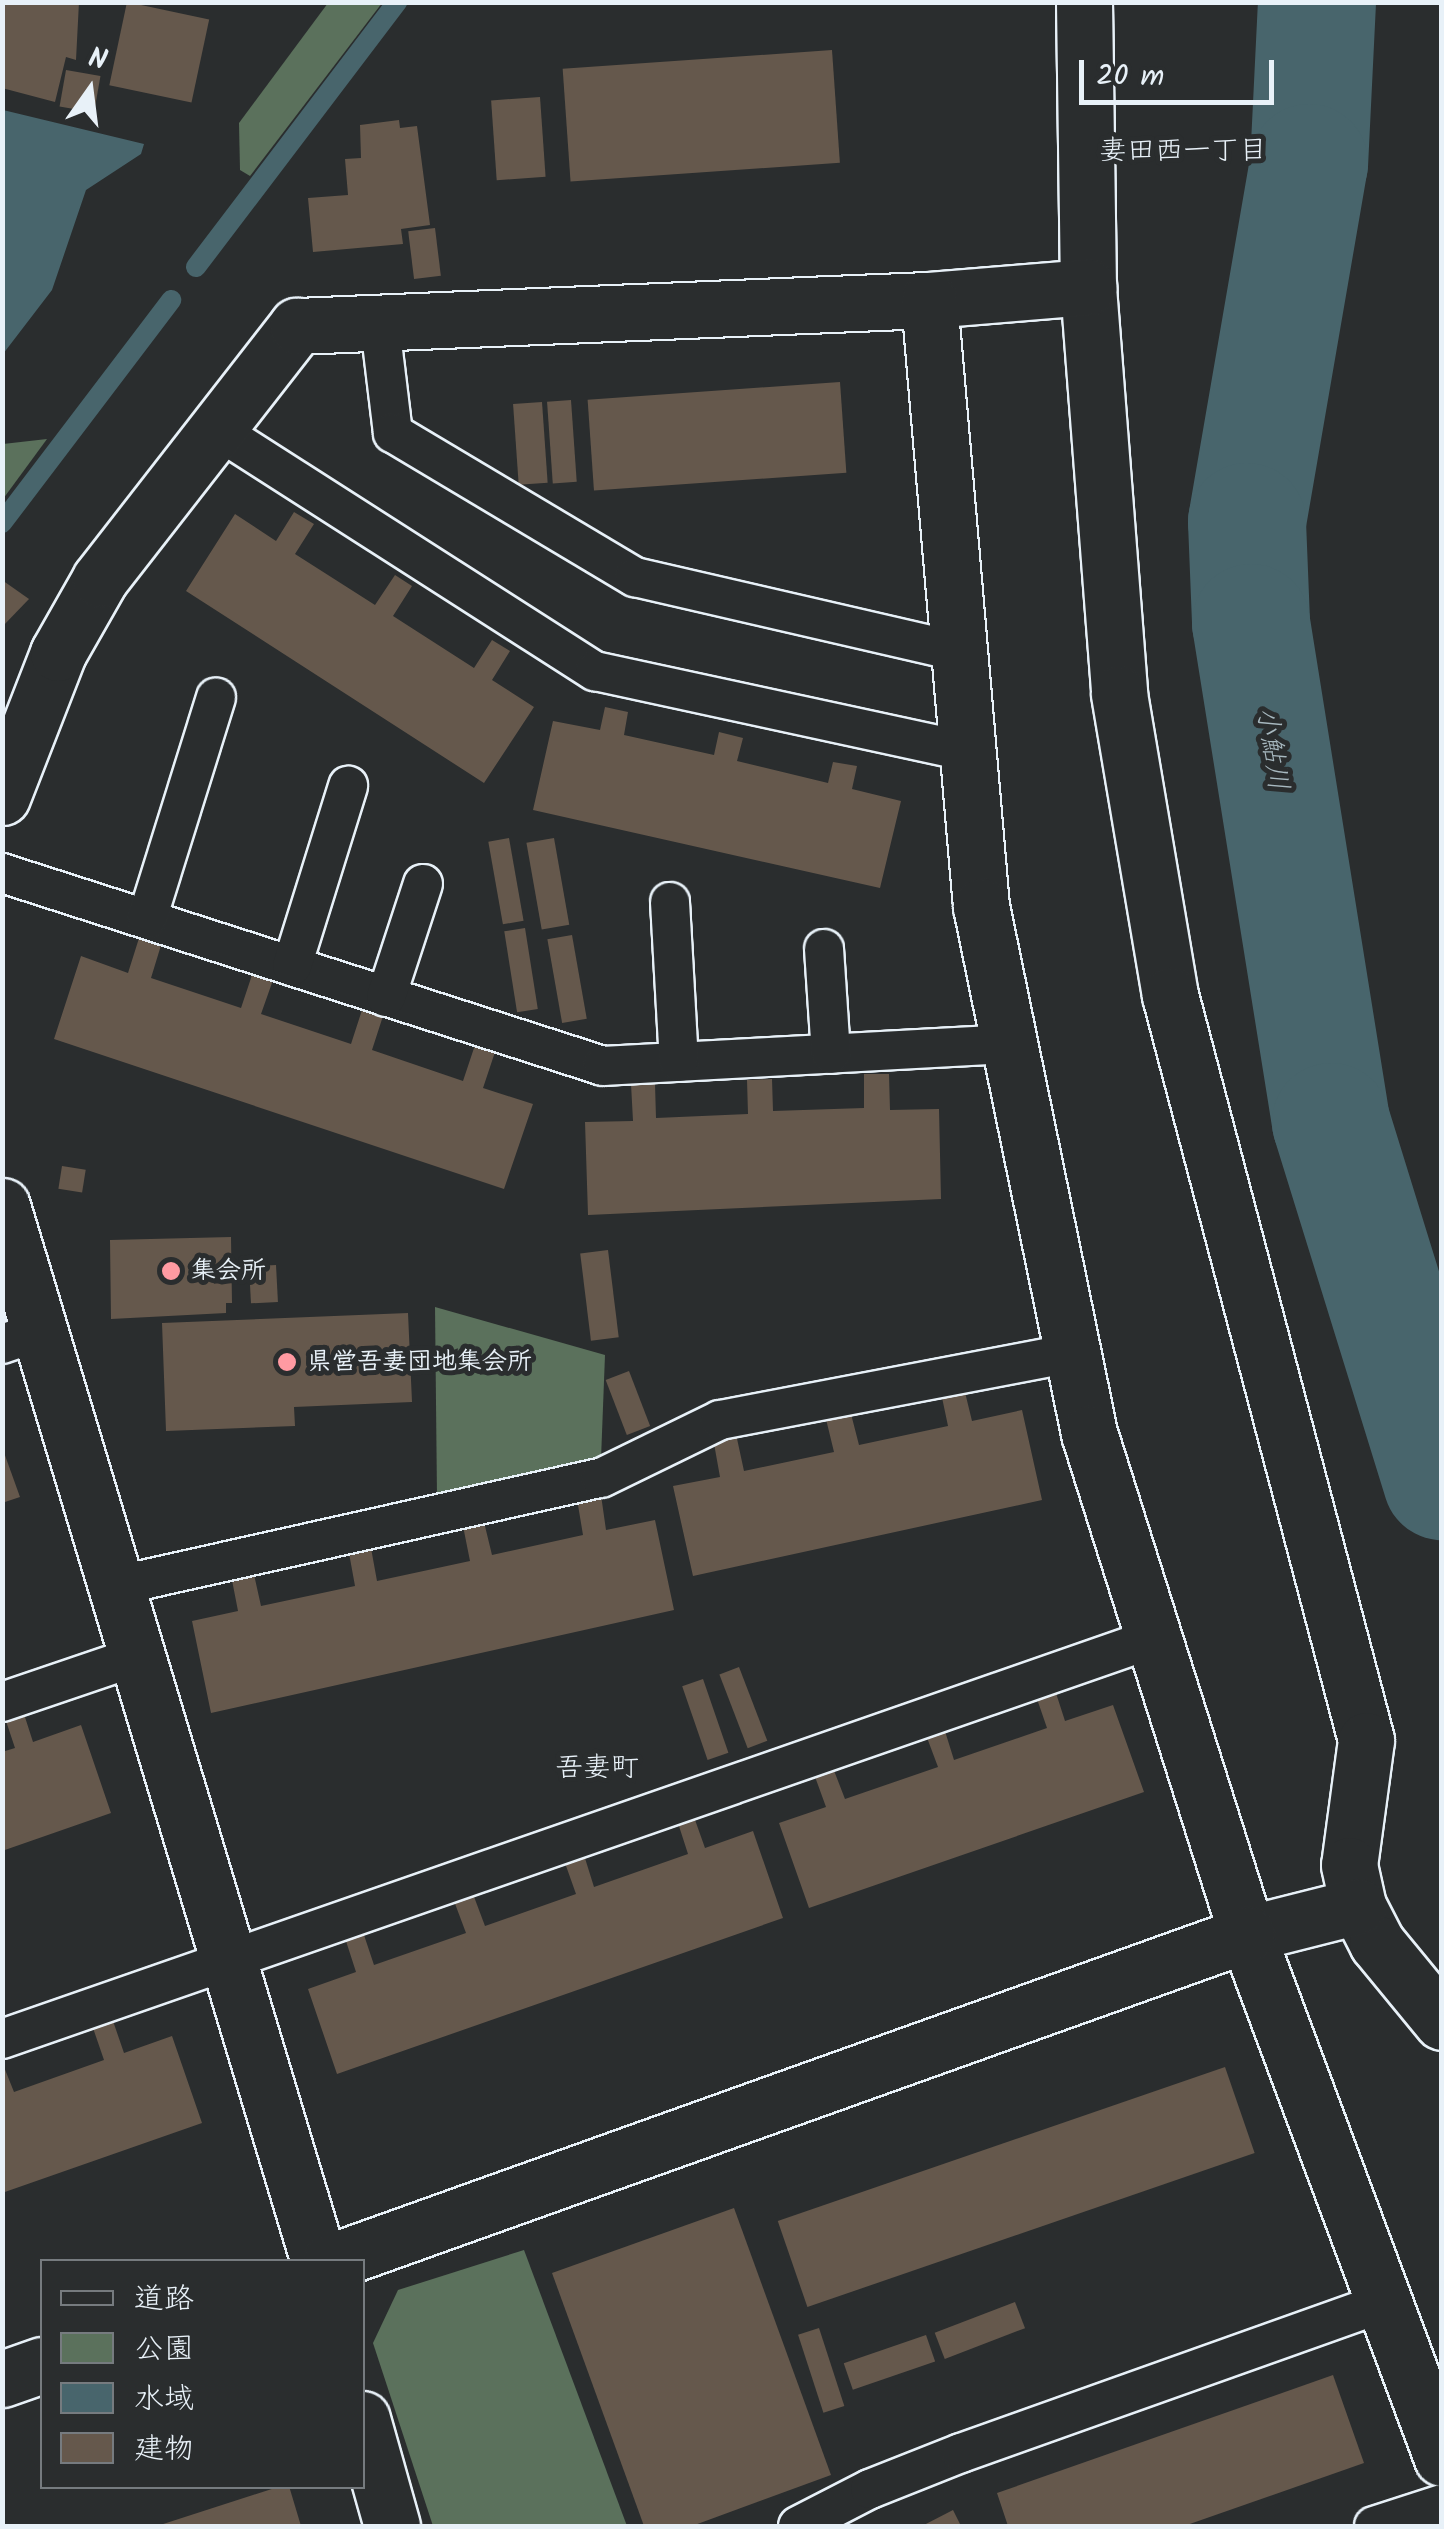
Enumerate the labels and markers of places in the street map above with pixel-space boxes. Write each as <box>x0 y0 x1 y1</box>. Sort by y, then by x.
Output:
place label: 集会所 <box>191 1256 266 1286</box>
marker: 集会所 <box>160 1260 182 1282</box>
place label: 県営吾妻団地集会所 <box>307 1347 532 1377</box>
marker: 県営吾妻団地集会所 <box>276 1351 298 1373</box>

